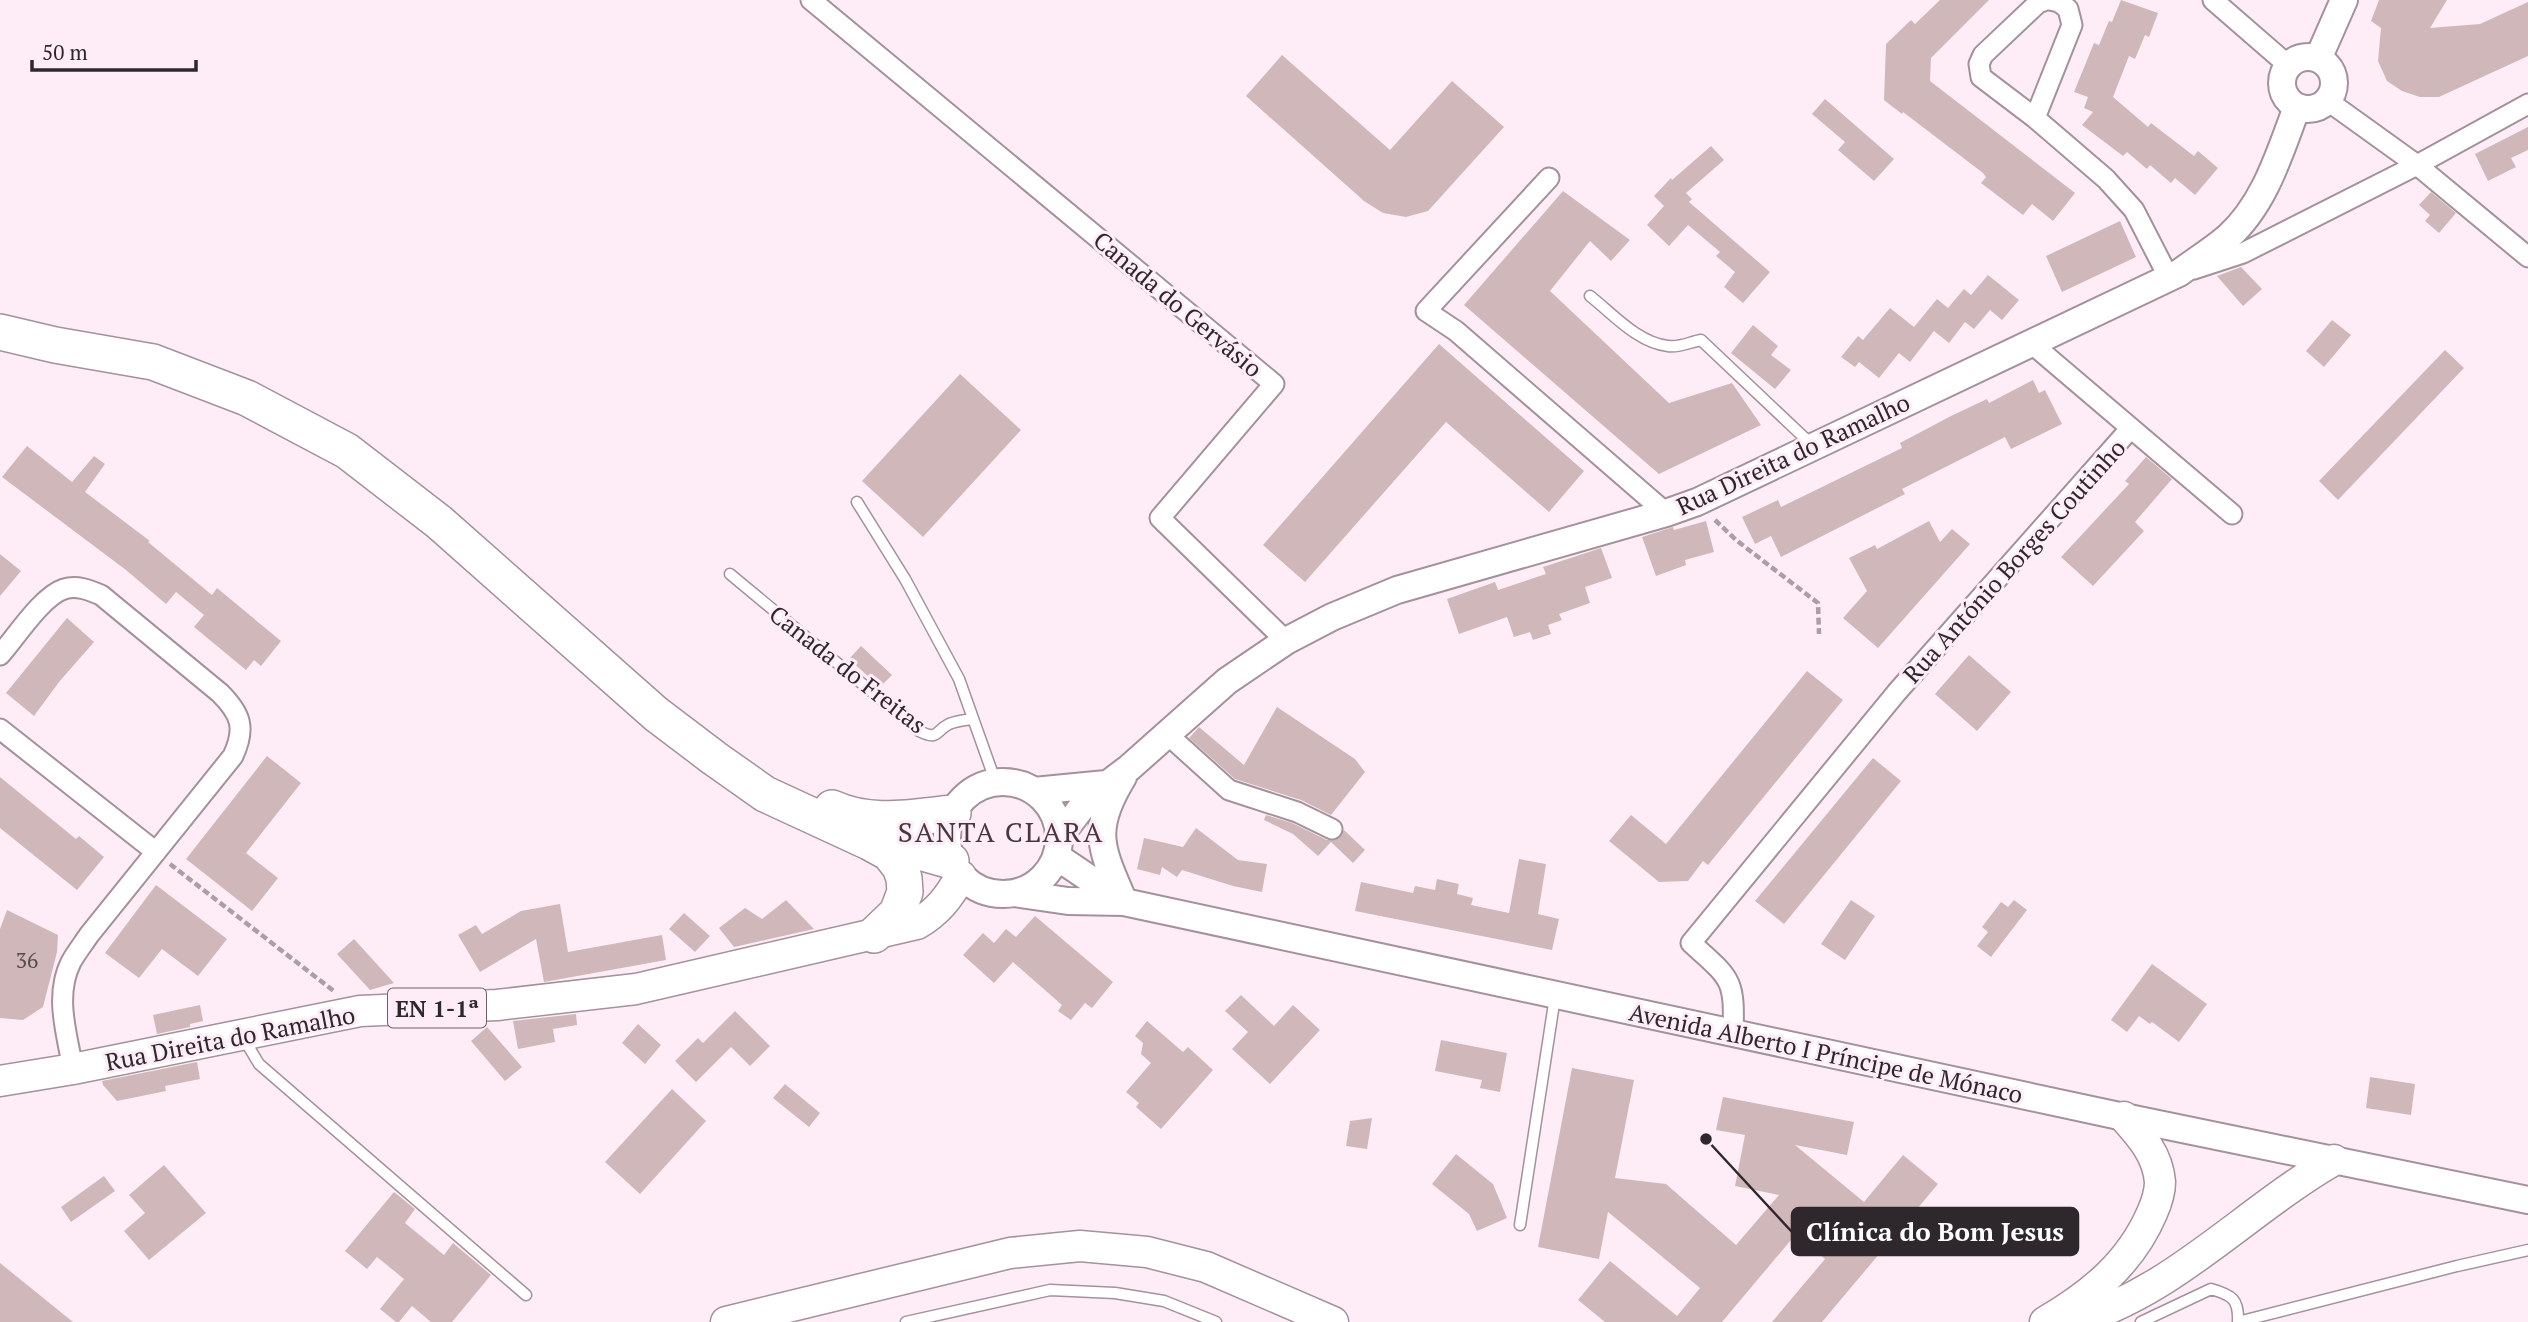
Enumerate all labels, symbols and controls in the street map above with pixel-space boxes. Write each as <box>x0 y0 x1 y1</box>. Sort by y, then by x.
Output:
scale bar <box>32 28 196 72</box>
text: 50 m <box>42 38 88 66</box>
street label: Canada do Gervásio <box>1087 224 1269 384</box>
street label: Rua Direita do Ramalho <box>1671 386 1915 522</box>
street label: Rua António Borges Coutinho <box>1896 432 2132 690</box>
street label: Canada do Freitas <box>763 598 933 740</box>
district label: SANTA CLARA <box>898 813 1104 850</box>
house number: 36 <box>16 946 38 974</box>
road number: EN 1-1ª <box>388 988 486 1028</box>
street label: Avenida Alberto I Príncipe de Mónaco <box>1626 996 2026 1110</box>
street label: Rua Direita do Ramalho <box>102 998 358 1078</box>
callout: Clínica do Bom Jesus <box>1792 1208 2078 1255</box>
text: Clínica do Bom Jesus <box>1806 1214 2064 1248</box>

